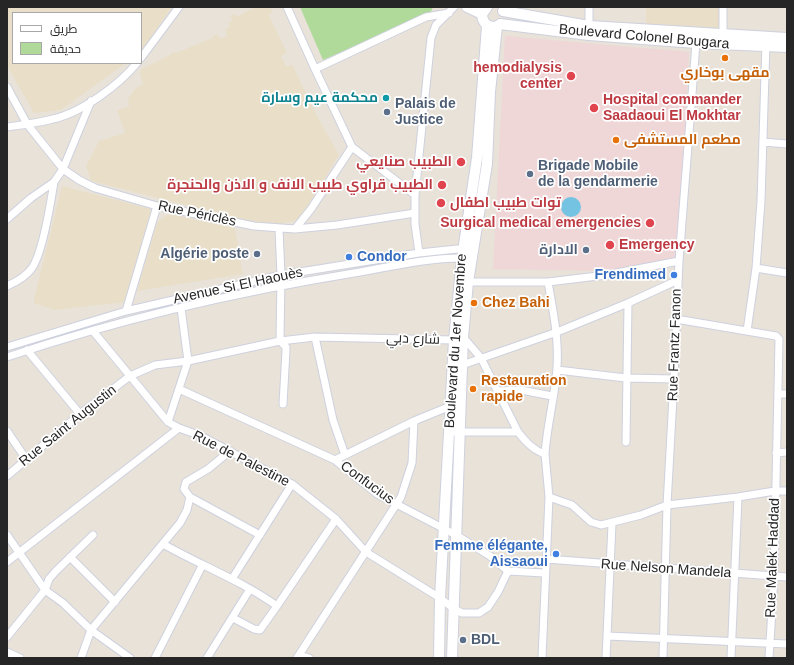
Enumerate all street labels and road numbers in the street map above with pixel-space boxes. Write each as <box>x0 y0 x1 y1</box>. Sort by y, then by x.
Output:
street label: Boulevard Colonel Bougara <box>558 21 730 53</box>
street label: Rue Périclès <box>156 198 238 230</box>
street label: Boulevard du 1er Novembre <box>442 253 470 429</box>
street label: Avenue Si El Haouès <box>172 264 304 308</box>
street label: Rue Frantz Fanon <box>665 288 685 402</box>
street label: شارع دبي <box>386 330 440 348</box>
street label: Rue Saint Augustin <box>16 382 120 470</box>
street label: Rue de Palestine <box>190 427 292 491</box>
street label: Confucius <box>337 458 397 508</box>
street label: Rue Malek Haddad <box>763 498 783 618</box>
street label: Rue Nelson Mandela <box>600 556 732 582</box>

